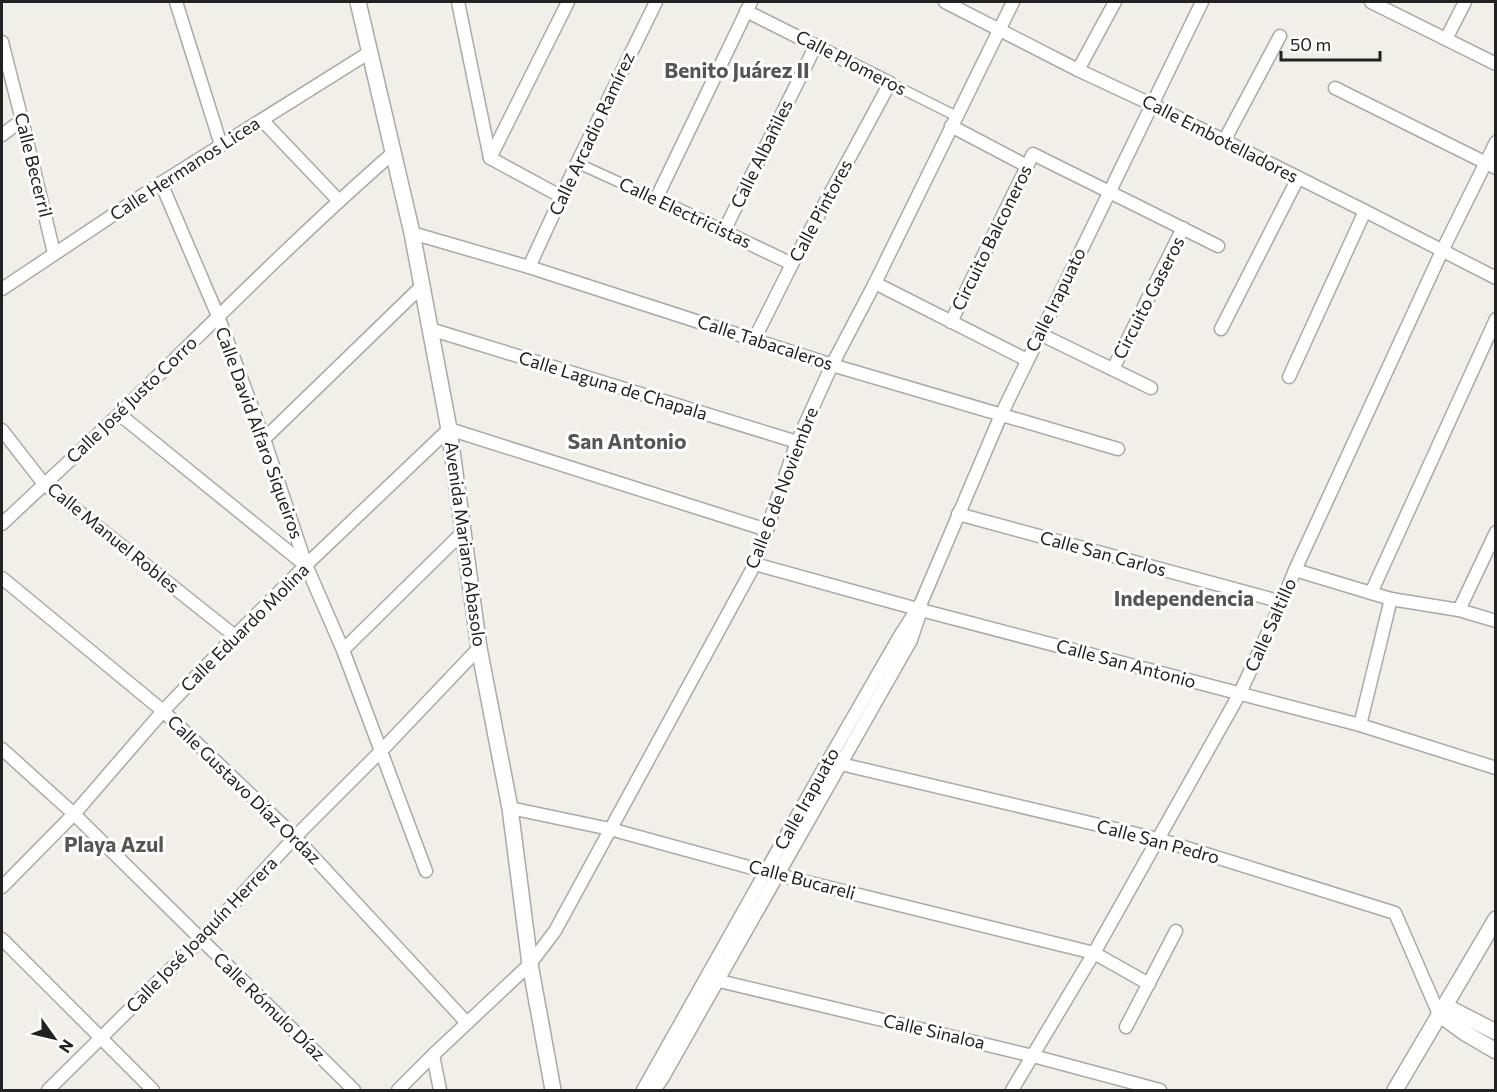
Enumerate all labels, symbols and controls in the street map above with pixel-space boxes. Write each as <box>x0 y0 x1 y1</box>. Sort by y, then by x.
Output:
scale bar <box>1281 24 1380 62</box>
street label: Calle Plomeros <box>792 25 910 99</box>
text: 50 m <box>1290 33 1331 55</box>
street label: Calle Arcadio Ramírez <box>544 48 639 219</box>
district label: Benito Juárez II <box>664 57 810 82</box>
street label: Calle Embotelladores <box>1139 89 1302 187</box>
street label: Calle Albañiles <box>725 96 797 211</box>
street label: Calle Becerril <box>10 110 58 219</box>
street label: Calle Hermanos Licea <box>105 111 264 225</box>
street label: Calle Pintores <box>784 156 856 265</box>
street label: Circuito Balconeros <box>946 161 1036 314</box>
street label: Calle Electricistas <box>616 172 755 252</box>
street label: Circuito Gaseros <box>1108 232 1189 363</box>
street label: Calle Irapuato <box>1020 244 1090 355</box>
street label: Calle Tabacaleros <box>695 310 836 374</box>
street label: Calle David Alfaro Siqueiros <box>211 324 309 542</box>
street label: Calle José Justo Corro <box>61 331 201 467</box>
street label: Calle Laguna de Chapala <box>516 346 710 424</box>
street label: Calle 6 de Noviembre <box>740 404 822 572</box>
district label: San Antonio <box>568 428 686 453</box>
street label: Avenida Mariano Abasolo <box>441 440 491 648</box>
street label: Calle Manuel Robles <box>43 477 184 597</box>
street label: Calle San Carlos <box>1038 526 1169 580</box>
street label: Calle Eduardo Molina <box>175 558 313 696</box>
street label: Calle Saltillo <box>1240 574 1301 675</box>
district label: Independencia <box>1114 585 1254 610</box>
street label: Calle San Antonio <box>1054 634 1199 692</box>
street label: Calle Gustavo Díaz Ordaz <box>163 710 326 868</box>
street label: Calle Irapuato <box>769 744 843 853</box>
street label: Calle San Pedro <box>1095 814 1222 868</box>
district label: Playa Azul <box>64 831 164 856</box>
street label: Calle José Joaquín Herrera <box>121 852 281 1017</box>
street label: Calle Bucareli <box>747 854 858 904</box>
street label: Calle Rómulo Díaz <box>209 947 330 1065</box>
north arrow <box>24 1008 84 1068</box>
street label: Calle Sinaloa <box>881 1009 987 1053</box>
text: N <box>56 1036 78 1057</box>

